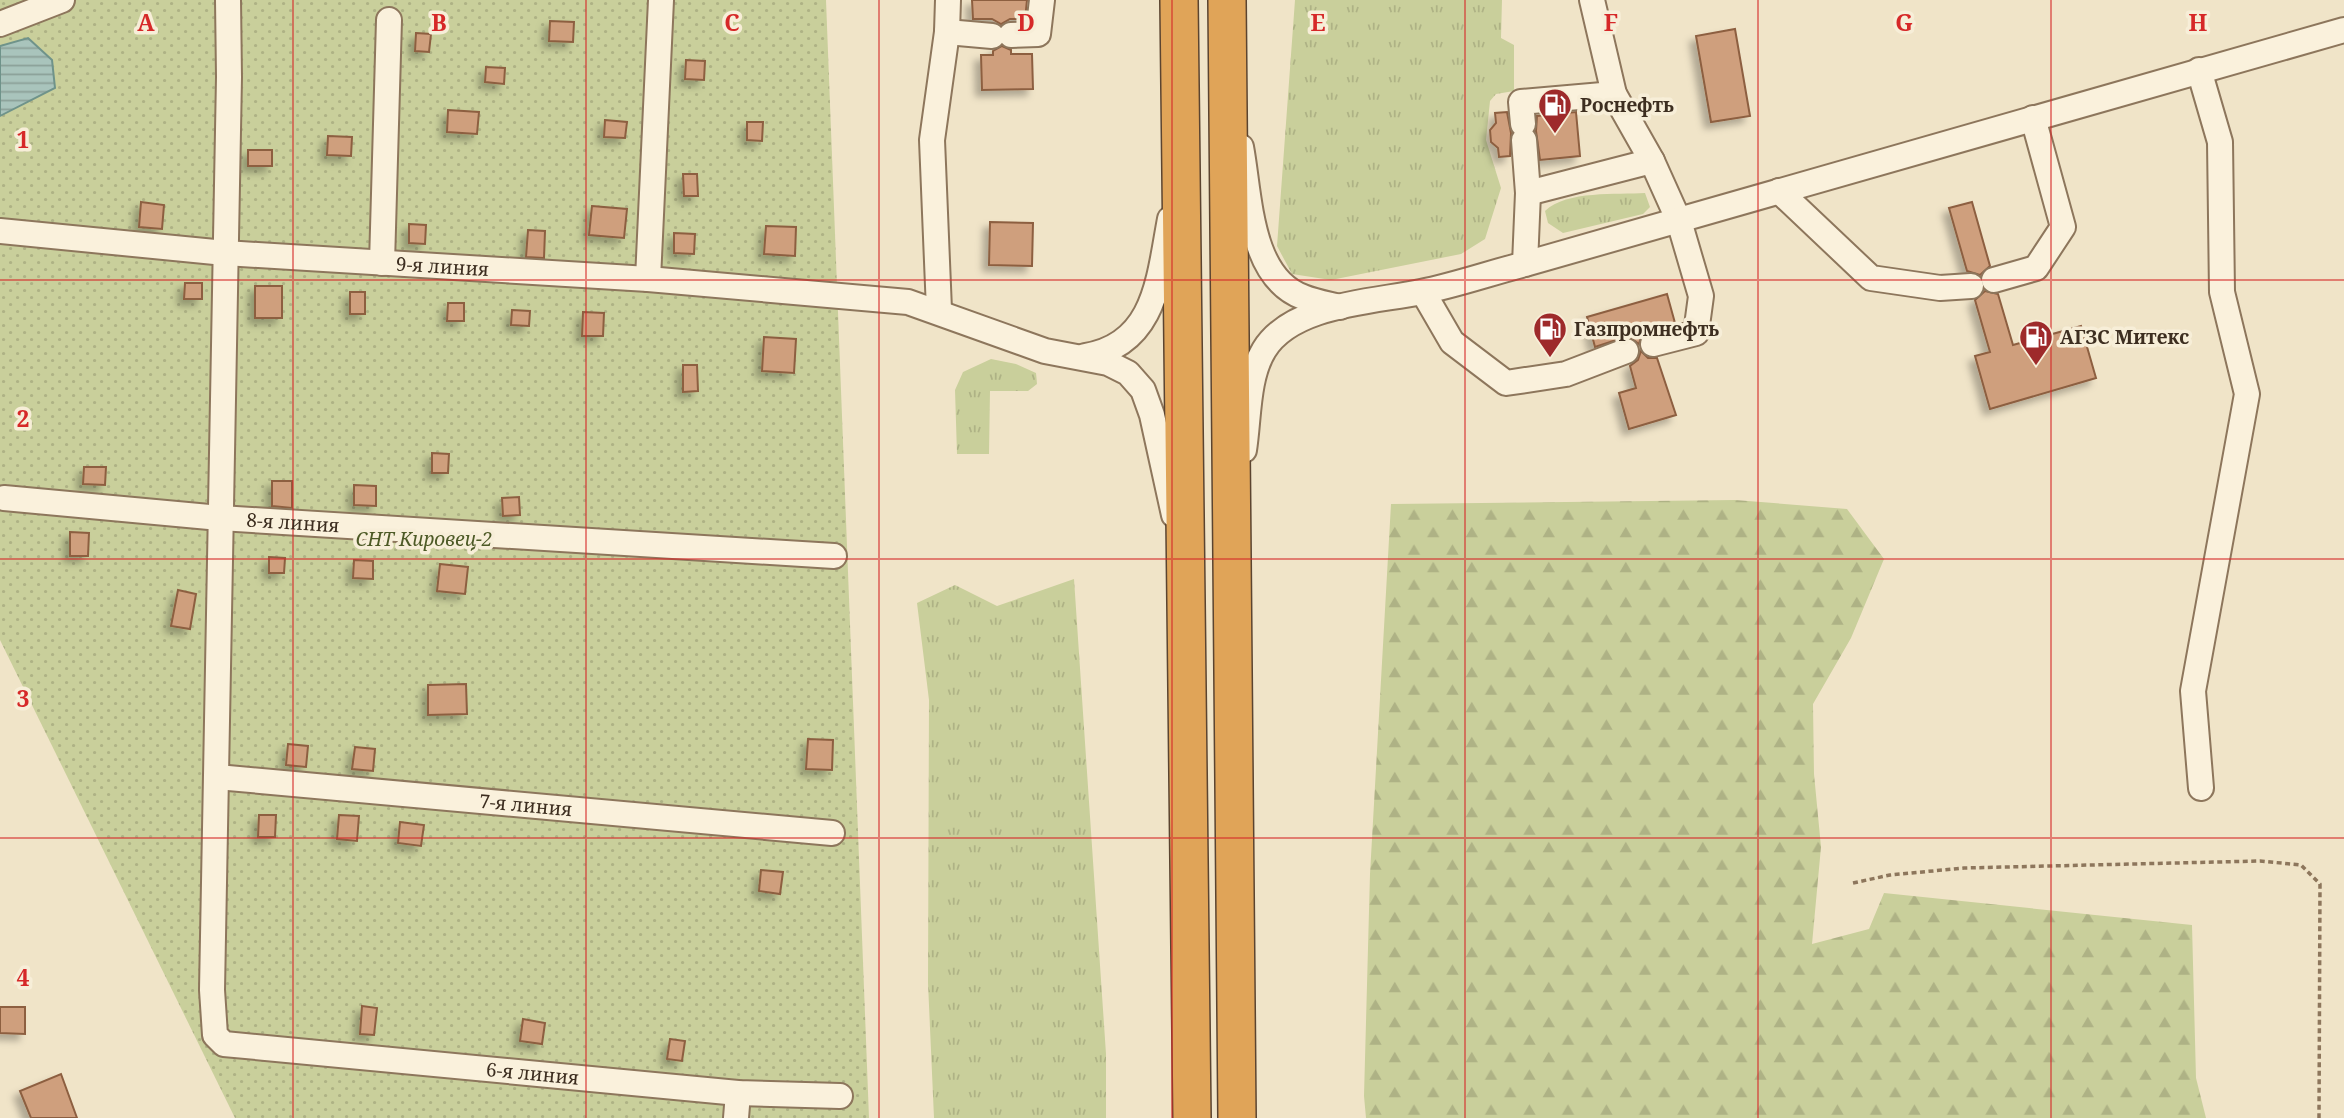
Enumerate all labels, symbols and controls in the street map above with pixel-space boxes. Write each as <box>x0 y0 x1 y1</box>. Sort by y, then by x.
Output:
text: A <box>137 6 155 38</box>
text: B <box>431 6 447 38</box>
text: C <box>724 6 740 38</box>
text: D <box>1017 6 1035 38</box>
text: E <box>1310 6 1326 38</box>
text: F <box>1604 6 1618 38</box>
text: G <box>1895 6 1913 38</box>
text: H <box>2189 6 2208 38</box>
fuel station icon: Роснефть <box>1536 86 1574 135</box>
place label: Роснефть <box>1580 92 1674 118</box>
text: 1 <box>17 123 30 155</box>
street label: 9-я линия <box>395 251 490 282</box>
fuel station icon: Газпромнефть <box>1531 310 1569 359</box>
place label: Газпромнефть <box>1574 316 1719 342</box>
fuel station icon: АГЗС Митекс <box>2017 318 2055 367</box>
place label: АГЗС Митекс <box>2060 324 2189 350</box>
text: 2 <box>17 402 30 434</box>
street label: 8-я линия <box>246 507 340 538</box>
park label: СНТ Кировец-2 <box>355 526 493 552</box>
text: 3 <box>17 682 30 714</box>
street label: 7-я линия <box>478 788 573 822</box>
text: 4 <box>17 961 30 993</box>
street label: 6-я линия <box>485 1056 580 1091</box>

